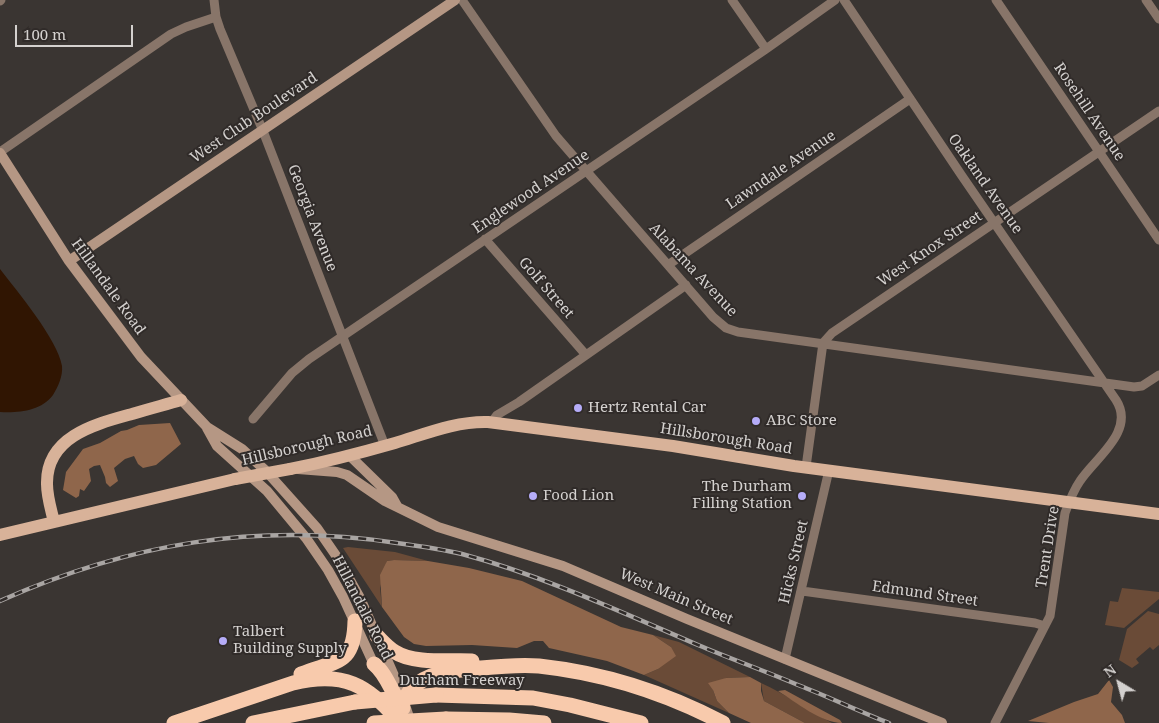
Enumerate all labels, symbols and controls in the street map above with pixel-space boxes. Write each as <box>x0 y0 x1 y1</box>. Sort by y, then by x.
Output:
scale bar <box>18 15 135 47</box>
text: 100 m <box>23 24 66 44</box>
street label: Rosehill Avenue <box>1050 60 1128 164</box>
street label: West Club Boulevard <box>187 69 321 167</box>
street label: Lawndale Avenue <box>723 127 839 213</box>
street label: Oakland Avenue <box>944 131 1026 237</box>
street label: Englewood Avenue <box>469 146 593 238</box>
street label: Georgia Avenue <box>283 162 341 274</box>
street label: West Knox Street <box>874 207 986 291</box>
street label: Alabama Avenue <box>645 219 741 321</box>
street label: Hillandale Road <box>67 235 149 339</box>
street label: Golf Street <box>515 254 577 322</box>
place label: Hertz Rental Car <box>588 399 706 417</box>
marker: Hertz Rental Car <box>572 402 584 414</box>
place label: ABC Store <box>766 412 837 430</box>
marker: ABC Store <box>750 415 762 427</box>
street label: Hillsborough Road <box>659 420 793 458</box>
street label: Hillsborough Road <box>240 422 374 470</box>
place label: The Durham Filling Station <box>692 478 792 513</box>
place label: Food Lion <box>543 487 614 505</box>
marker: Food Lion <box>527 490 539 502</box>
marker: The Durham Filling Station <box>796 490 808 502</box>
street label: Trent Drive <box>1033 505 1063 589</box>
street label: Hicks Street <box>776 518 812 606</box>
street label: Hillandale Road <box>328 553 396 663</box>
street label: West Main Street <box>617 565 735 629</box>
street label: Edmund Street <box>871 578 979 610</box>
place label: Talbert Building Supply <box>233 623 347 658</box>
marker: Talbert Building Supply <box>217 635 229 647</box>
north arrow <box>1094 658 1144 708</box>
text: N <box>1100 660 1120 682</box>
street label: Durham Freeway <box>399 672 525 690</box>

